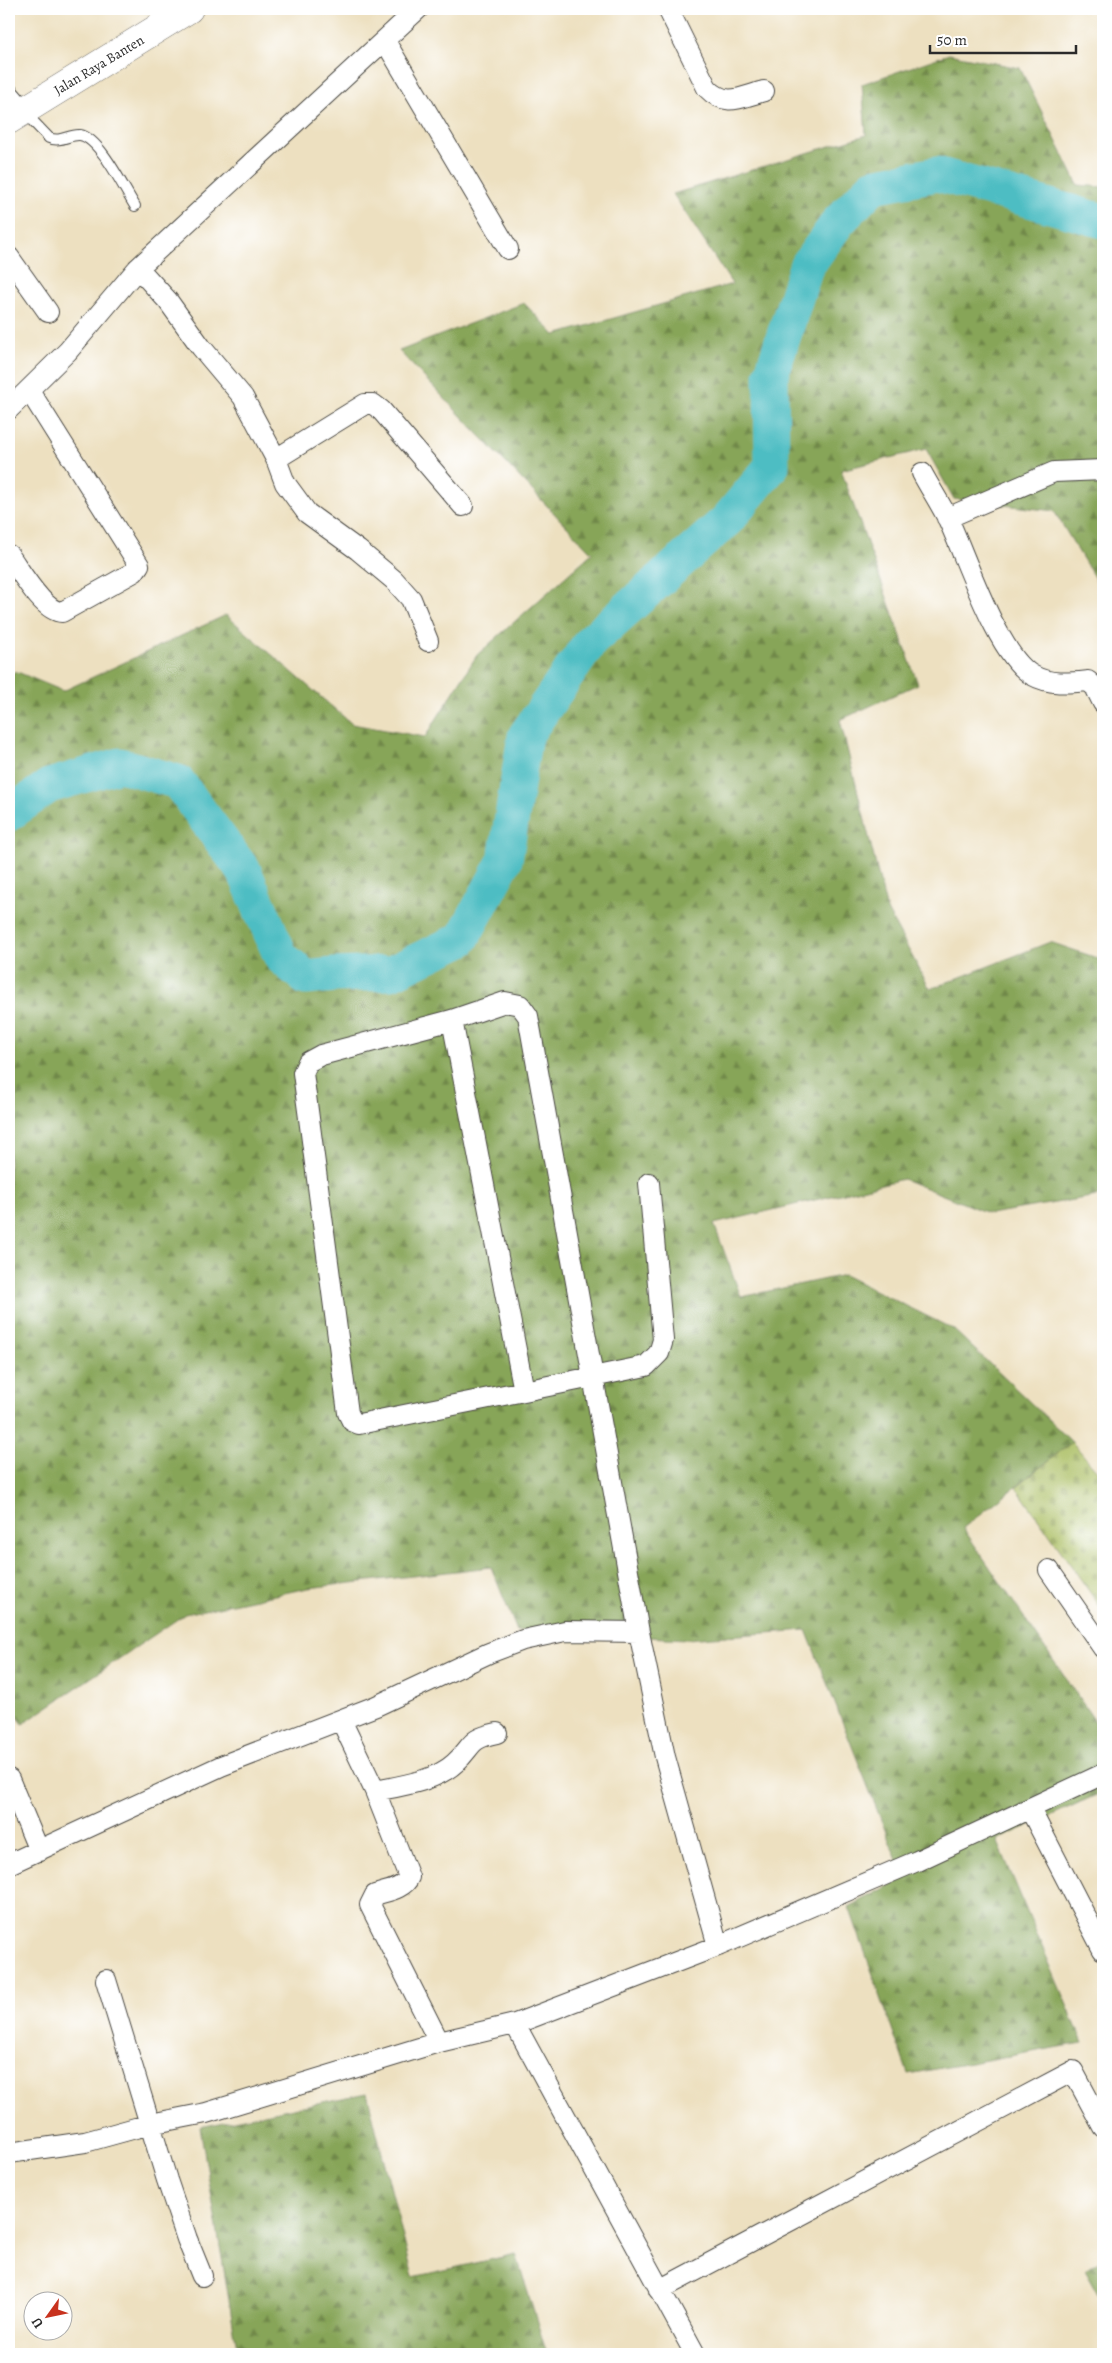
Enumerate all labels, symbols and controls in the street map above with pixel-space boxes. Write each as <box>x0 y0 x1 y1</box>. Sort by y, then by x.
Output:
scale bar <box>930 22 1076 54</box>
street label: Jalan Raya Banten <box>50 30 148 99</box>
text: 50 m <box>937 30 967 50</box>
north arrow <box>22 2290 72 2340</box>
text: U <box>27 2314 48 2332</box>

